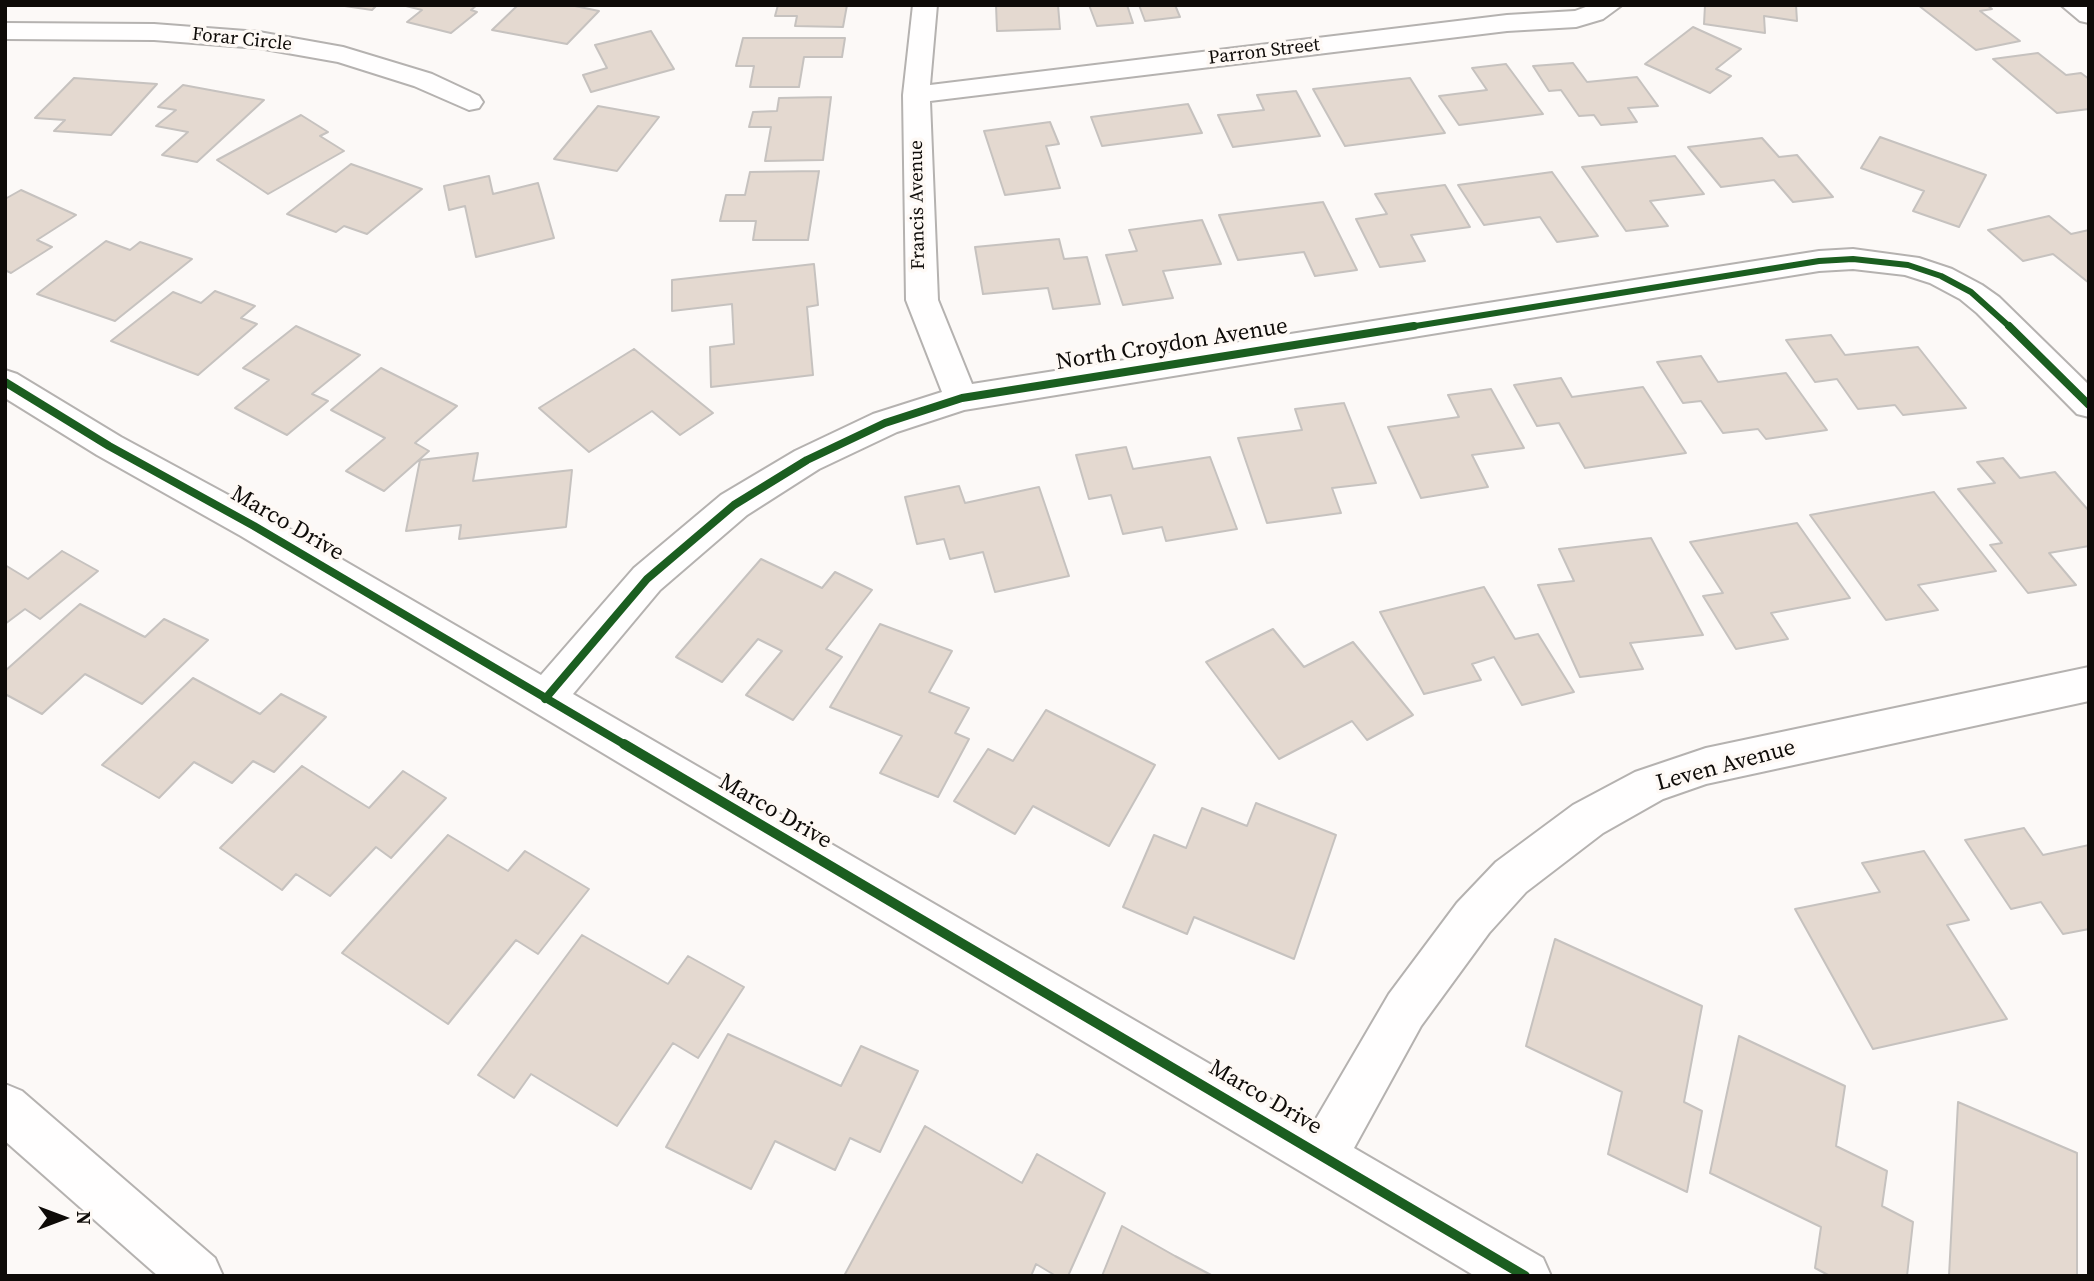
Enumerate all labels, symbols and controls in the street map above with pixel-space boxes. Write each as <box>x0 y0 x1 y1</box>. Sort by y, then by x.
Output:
street label: Forar Circle <box>191 23 293 57</box>
street label: Parron Street <box>1207 34 1321 70</box>
street label: Francis Avenue <box>905 140 931 270</box>
street label: North Croydon Avenue <box>1054 313 1290 377</box>
street label: Marco Drive <box>226 481 348 567</box>
street label: Leven Avenue <box>1653 734 1799 798</box>
street label: Marco Drive <box>714 769 836 855</box>
street label: Marco Drive <box>1204 1055 1326 1141</box>
north arrow <box>28 1183 98 1253</box>
text: N <box>71 1211 97 1225</box>

